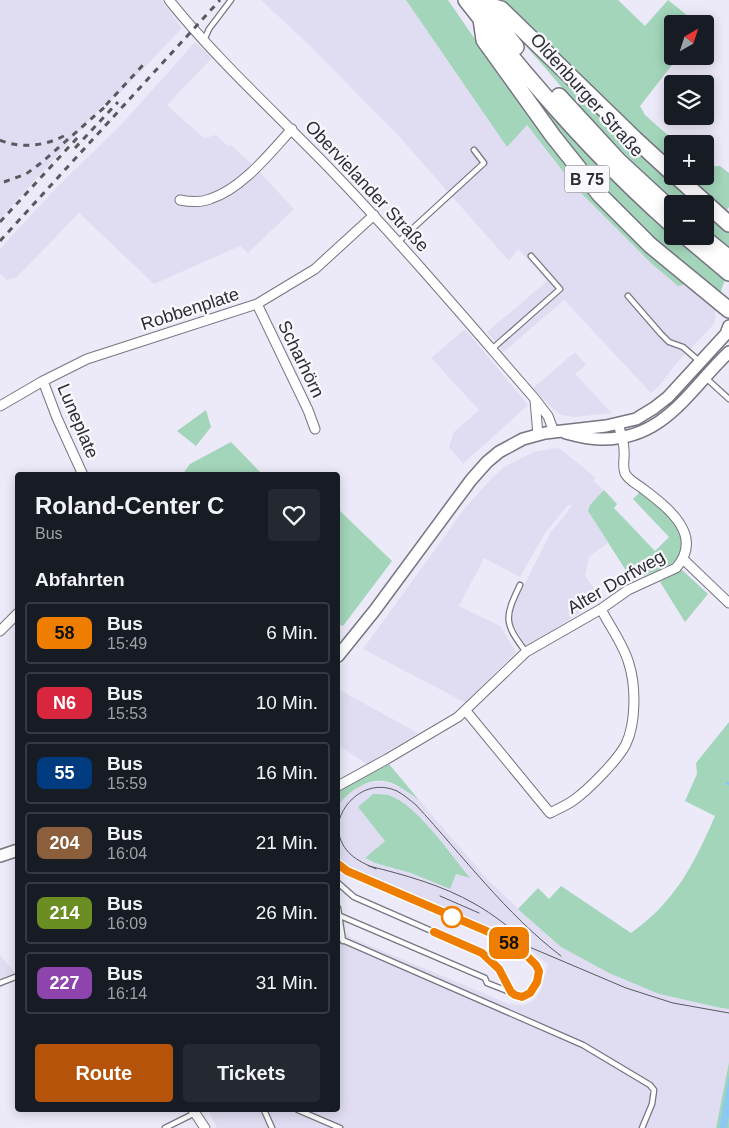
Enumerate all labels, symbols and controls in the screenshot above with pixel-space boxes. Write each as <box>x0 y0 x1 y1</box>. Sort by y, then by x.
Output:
north arrow <box>664 15 714 65</box>
map controls <box>664 15 714 245</box>
street label: Oldenburger Straße <box>526 29 648 161</box>
button: layers <box>664 75 714 125</box>
street label: Obervielander Straße <box>301 116 433 256</box>
button: + <box>664 135 714 185</box>
road number: B 75 <box>564 165 610 192</box>
button: − <box>664 195 714 245</box>
street label: Robbenplate <box>138 284 242 334</box>
street label: Scharhörn <box>274 317 328 401</box>
street label: Luneplate <box>53 381 103 461</box>
button: heart <box>268 489 320 541</box>
text: Roland-Center C <box>35 492 224 519</box>
text: Bus <box>35 525 63 542</box>
street label: Alter Dorfweg <box>564 546 668 618</box>
text: Abfahrten <box>35 569 125 590</box>
text: Bus <box>107 613 143 634</box>
text: 6 Min. <box>266 622 318 643</box>
text: 58 <box>54 623 75 643</box>
text: 15:49 <box>107 635 147 652</box>
text: Bus <box>107 683 143 704</box>
text: 10 Min. <box>256 692 318 713</box>
text: N6 <box>53 693 76 713</box>
text: 15:53 <box>107 705 147 722</box>
text: Bus <box>107 753 143 774</box>
text: 16 Min. <box>256 762 318 783</box>
text: 55 <box>54 763 75 783</box>
text: 15:59 <box>107 775 147 792</box>
text: Bus <box>107 823 143 844</box>
text: 21 Min. <box>256 832 318 853</box>
text: 204 <box>49 833 80 853</box>
text: 16:04 <box>107 845 147 862</box>
text: Bus <box>107 893 143 914</box>
text: 26 Min. <box>256 902 318 923</box>
text: 214 <box>49 903 80 923</box>
unlabelled marker <box>441 906 463 928</box>
text: 16:09 <box>107 915 147 932</box>
line badge: 58 <box>486 927 532 959</box>
text: 58 <box>499 933 519 953</box>
text: Bus <box>107 963 143 984</box>
text: 31 Min. <box>256 972 318 993</box>
text: 227 <box>49 973 80 993</box>
text: 16:14 <box>107 985 147 1002</box>
button: Route <box>35 1044 173 1102</box>
button: Tickets <box>183 1044 320 1102</box>

